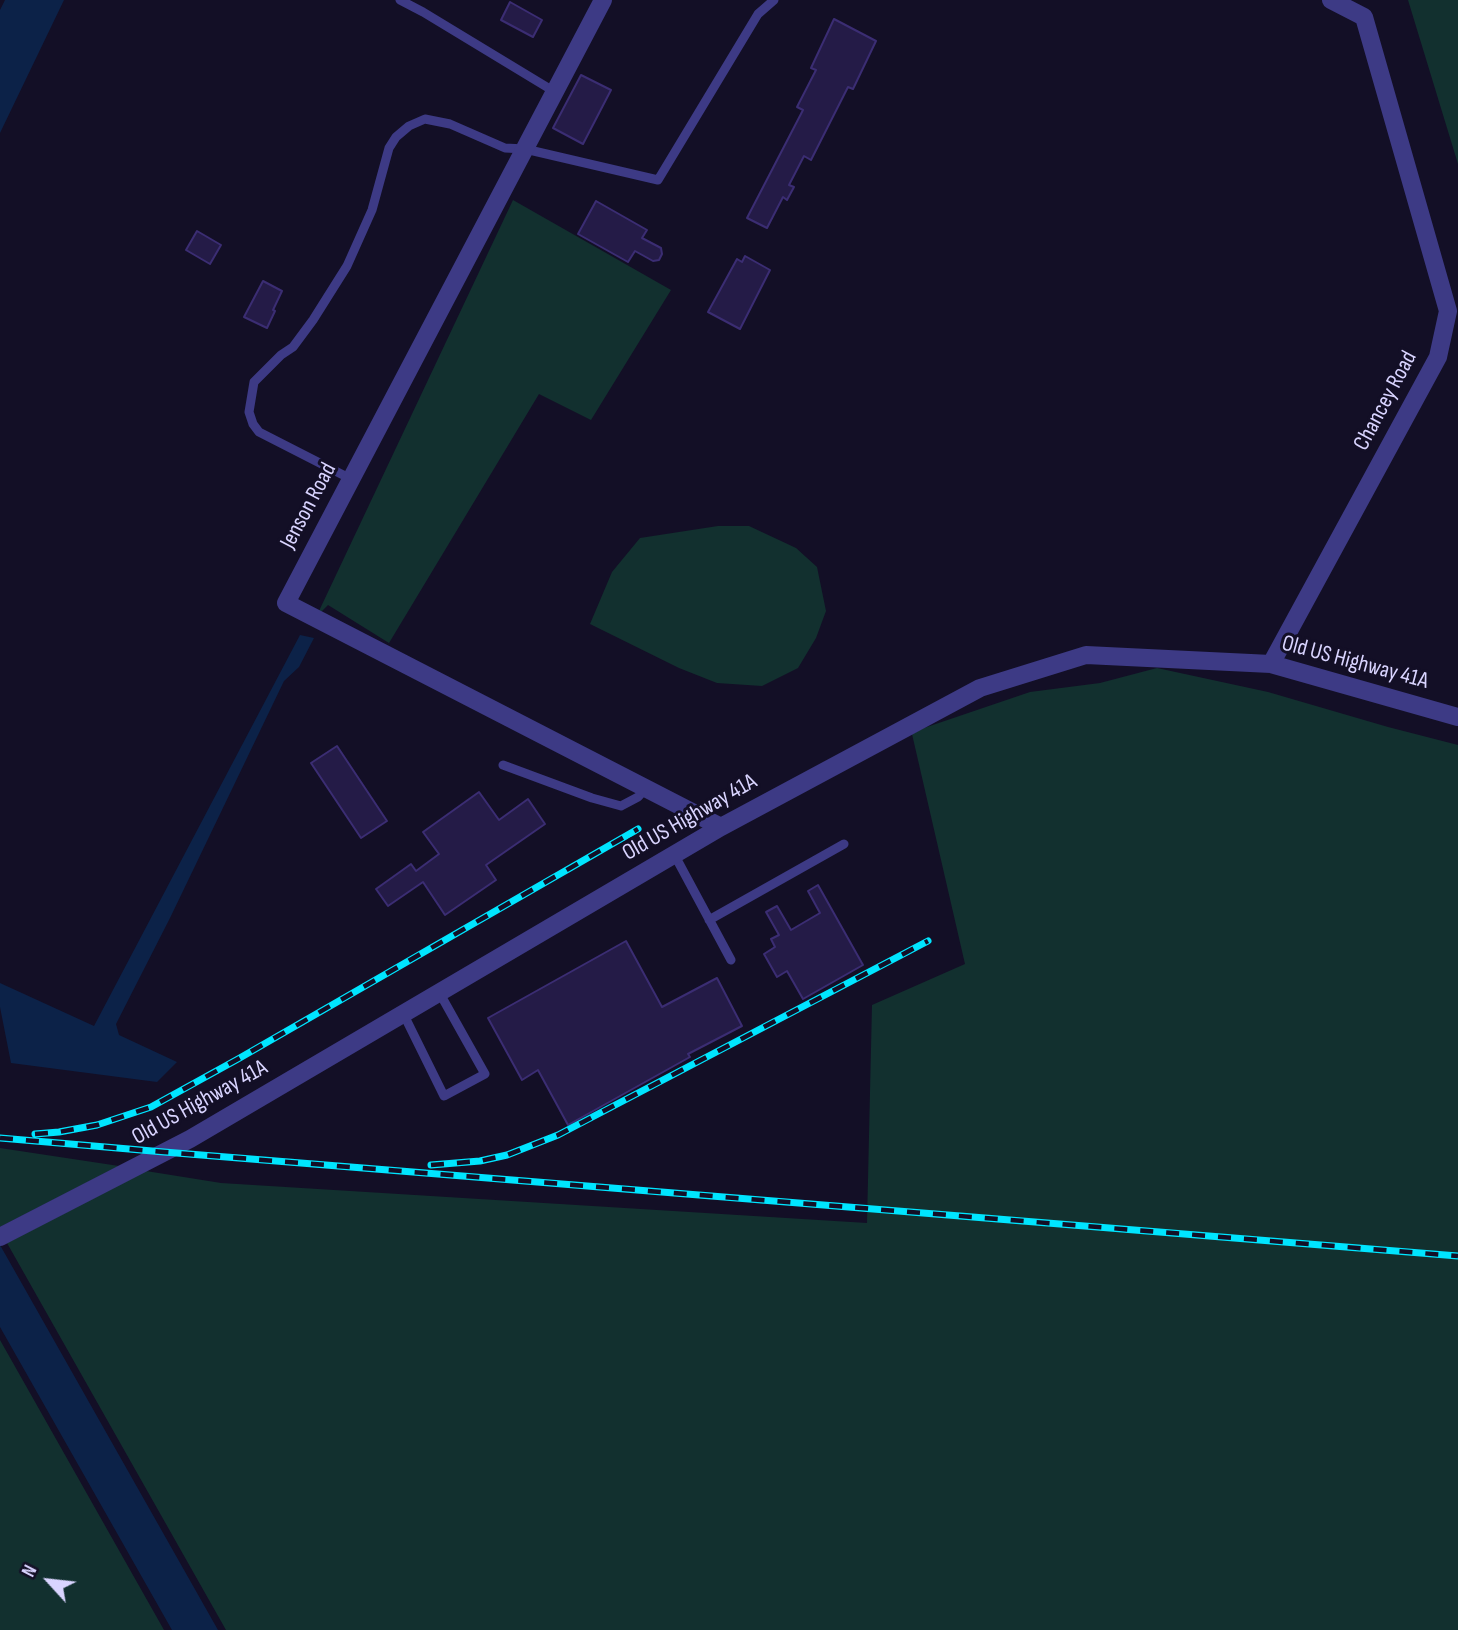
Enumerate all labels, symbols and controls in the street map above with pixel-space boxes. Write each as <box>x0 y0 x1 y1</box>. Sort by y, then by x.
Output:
street label: Chancey Road <box>1348 347 1424 455</box>
street label: Jenson Road <box>275 458 343 554</box>
street label: Old US Highway 41A <box>1279 630 1431 696</box>
street label: Old US Highway 41A <box>618 768 762 868</box>
street label: Old US Highway 41A <box>128 1054 272 1152</box>
north arrow <box>14 1546 84 1616</box>
text: N <box>17 1561 42 1581</box>

